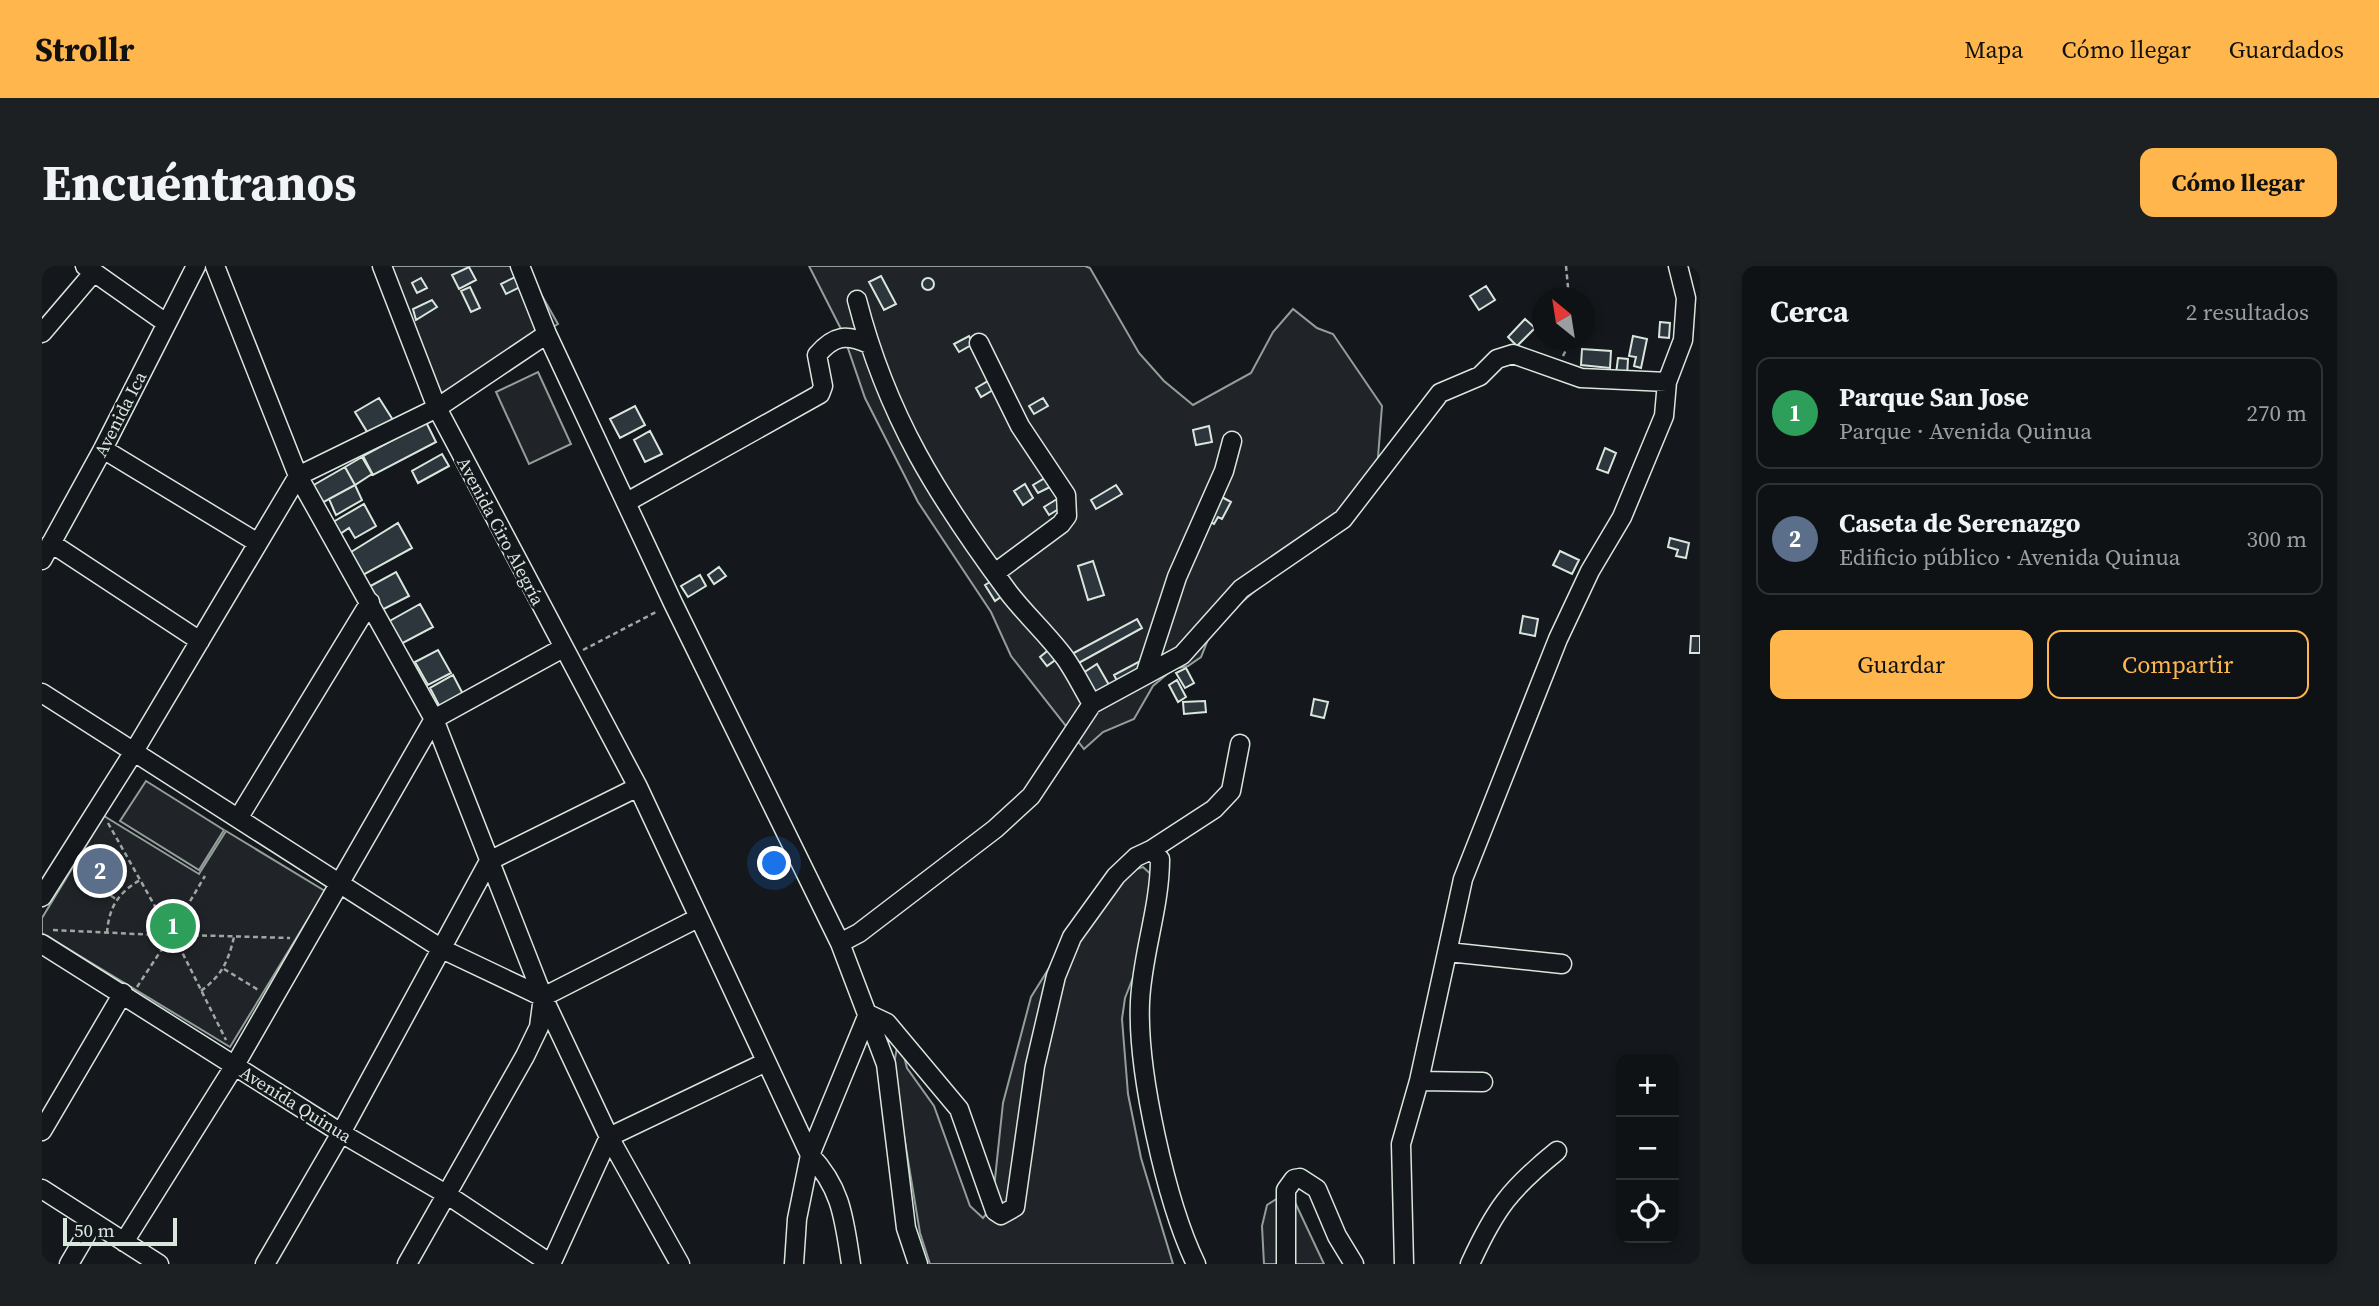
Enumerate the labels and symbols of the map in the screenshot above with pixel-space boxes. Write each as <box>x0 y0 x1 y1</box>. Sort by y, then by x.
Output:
north arrow <box>1532 287 1595 350</box>
street label: Avenida Ica <box>88 366 153 461</box>
street label: Avenida Ciro Alegría <box>451 452 551 610</box>
pin: 2 <box>77 845 123 897</box>
your location <box>757 846 791 880</box>
pin: 1 <box>150 900 196 952</box>
street label: Avenida Quinua <box>235 1060 357 1149</box>
scale bar <box>63 1215 177 1247</box>

